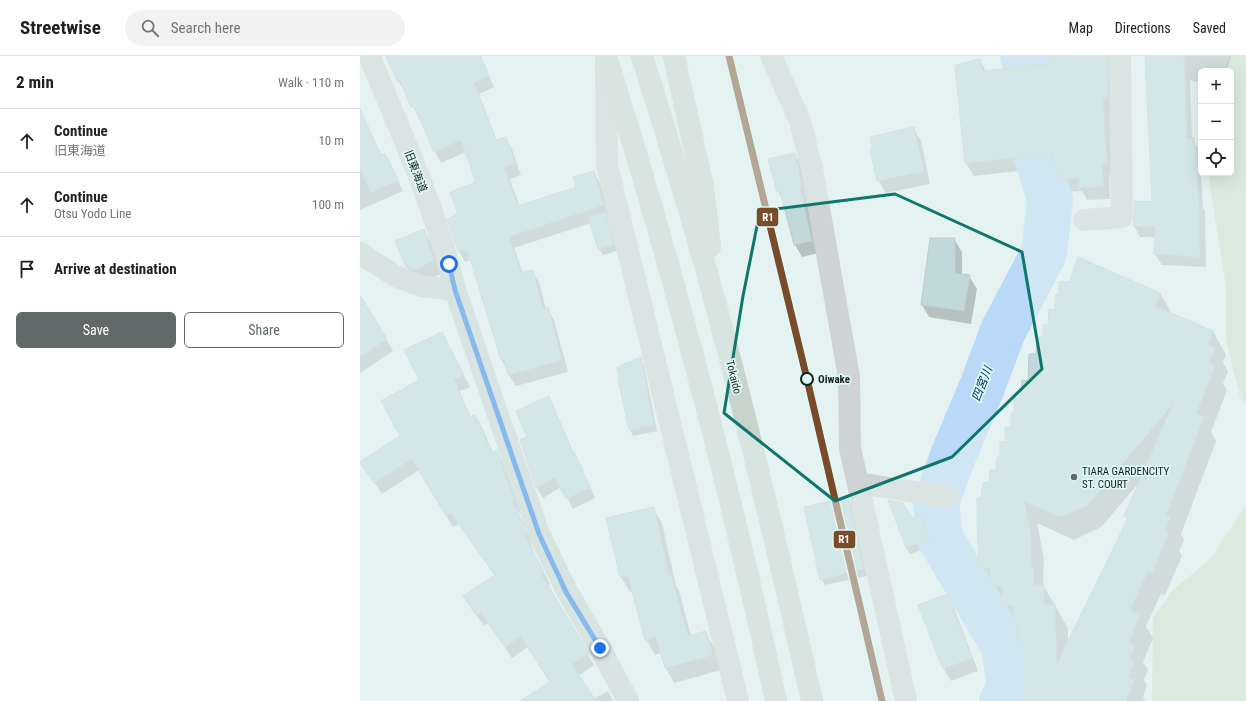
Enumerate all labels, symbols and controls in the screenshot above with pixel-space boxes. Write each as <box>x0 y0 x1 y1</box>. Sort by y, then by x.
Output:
search box <box>125 10 405 46</box>
text: Streetwise <box>20 16 101 39</box>
icon: search <box>139 17 161 39</box>
text: Search here <box>171 19 241 37</box>
text: Map <box>1069 20 1093 36</box>
text: Directions <box>1115 20 1171 36</box>
text: Saved <box>1193 20 1226 36</box>
map controls <box>1198 68 1234 176</box>
button: + <box>1198 68 1234 104</box>
text: 2 min <box>16 72 54 92</box>
text: Walk · 110 m <box>278 75 344 90</box>
button: − <box>1198 104 1234 140</box>
text: Continue <box>54 122 108 140</box>
icon: ahead <box>16 130 38 152</box>
text: 10 m <box>318 133 344 148</box>
button: locate <box>1198 140 1234 176</box>
text: 旧東海道 <box>54 143 106 158</box>
street label: 旧東海道 <box>402 148 429 194</box>
text: Continue <box>54 188 108 206</box>
icon: ahead <box>16 194 38 216</box>
text: 100 m <box>312 197 344 212</box>
text: Otsu Yodo Line <box>54 206 131 221</box>
line badge: R1 <box>756 207 779 227</box>
text: R1 <box>762 211 774 224</box>
route start <box>440 255 458 273</box>
icon: arrive <box>16 258 38 280</box>
text: Arrive at destination <box>54 260 177 278</box>
button: Save <box>16 312 176 348</box>
button: Share <box>184 312 344 348</box>
street label: Tokaido <box>723 359 744 396</box>
water label: 四宮川 <box>969 363 996 403</box>
marker: Oiwake <box>800 372 814 386</box>
place label: Oiwake <box>818 373 850 386</box>
place label: TIARA GARDENCITY ST. COURT <box>1082 465 1170 491</box>
marker: TIARA GARDENCITY ST. COURT <box>1069 472 1079 482</box>
line badge: R1 <box>833 530 856 549</box>
text: R1 <box>838 533 850 546</box>
route end <box>591 639 609 657</box>

